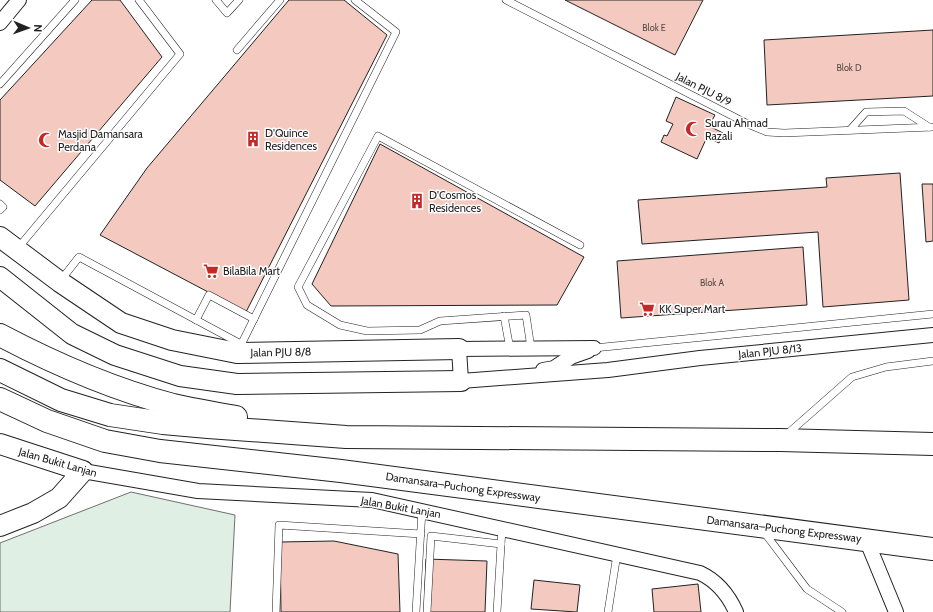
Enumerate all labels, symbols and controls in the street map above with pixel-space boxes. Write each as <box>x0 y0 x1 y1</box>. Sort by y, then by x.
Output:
north arrow <box>8 8 48 48</box>
house number: Blok E <box>642 22 666 33</box>
text: N <box>31 24 45 32</box>
house number: Blok D <box>837 62 862 73</box>
street label: Jalan PJU 8/9 <box>673 69 734 109</box>
place label: Surau Ahmad Razali <box>705 116 768 143</box>
mosque icon: Surau Ahmad Razali <box>684 120 702 138</box>
place label: D'Quince Residences <box>265 126 317 153</box>
place label: Masjid Damansara Perdana <box>58 127 143 154</box>
building icon: D'Quince Residences <box>244 130 262 148</box>
mosque icon: Masjid Damansara Perdana <box>37 131 55 149</box>
place label: D'Cosmos Residences <box>429 188 481 215</box>
building icon: D'Cosmos Residences <box>408 192 426 210</box>
supermarket icon: BilaBila Mart <box>202 262 220 280</box>
place label: BilaBila Mart <box>223 264 280 278</box>
house number: Blok A <box>700 277 724 288</box>
supermarket icon: KK Super Mart <box>638 300 656 318</box>
place label: KK Super Mart <box>659 302 725 316</box>
street label: Jalan PJU 8/13 <box>737 341 802 361</box>
street label: Jalan PJU 8/8 <box>249 344 312 360</box>
street label: Jalan Bukit Lanjan <box>16 444 99 480</box>
street label: Damansara–Puchong Expressway <box>385 469 542 505</box>
street label: Jalan Bukit Lanjan <box>359 493 442 521</box>
street label: Damansara–Puchong Expressway <box>706 513 863 546</box>

